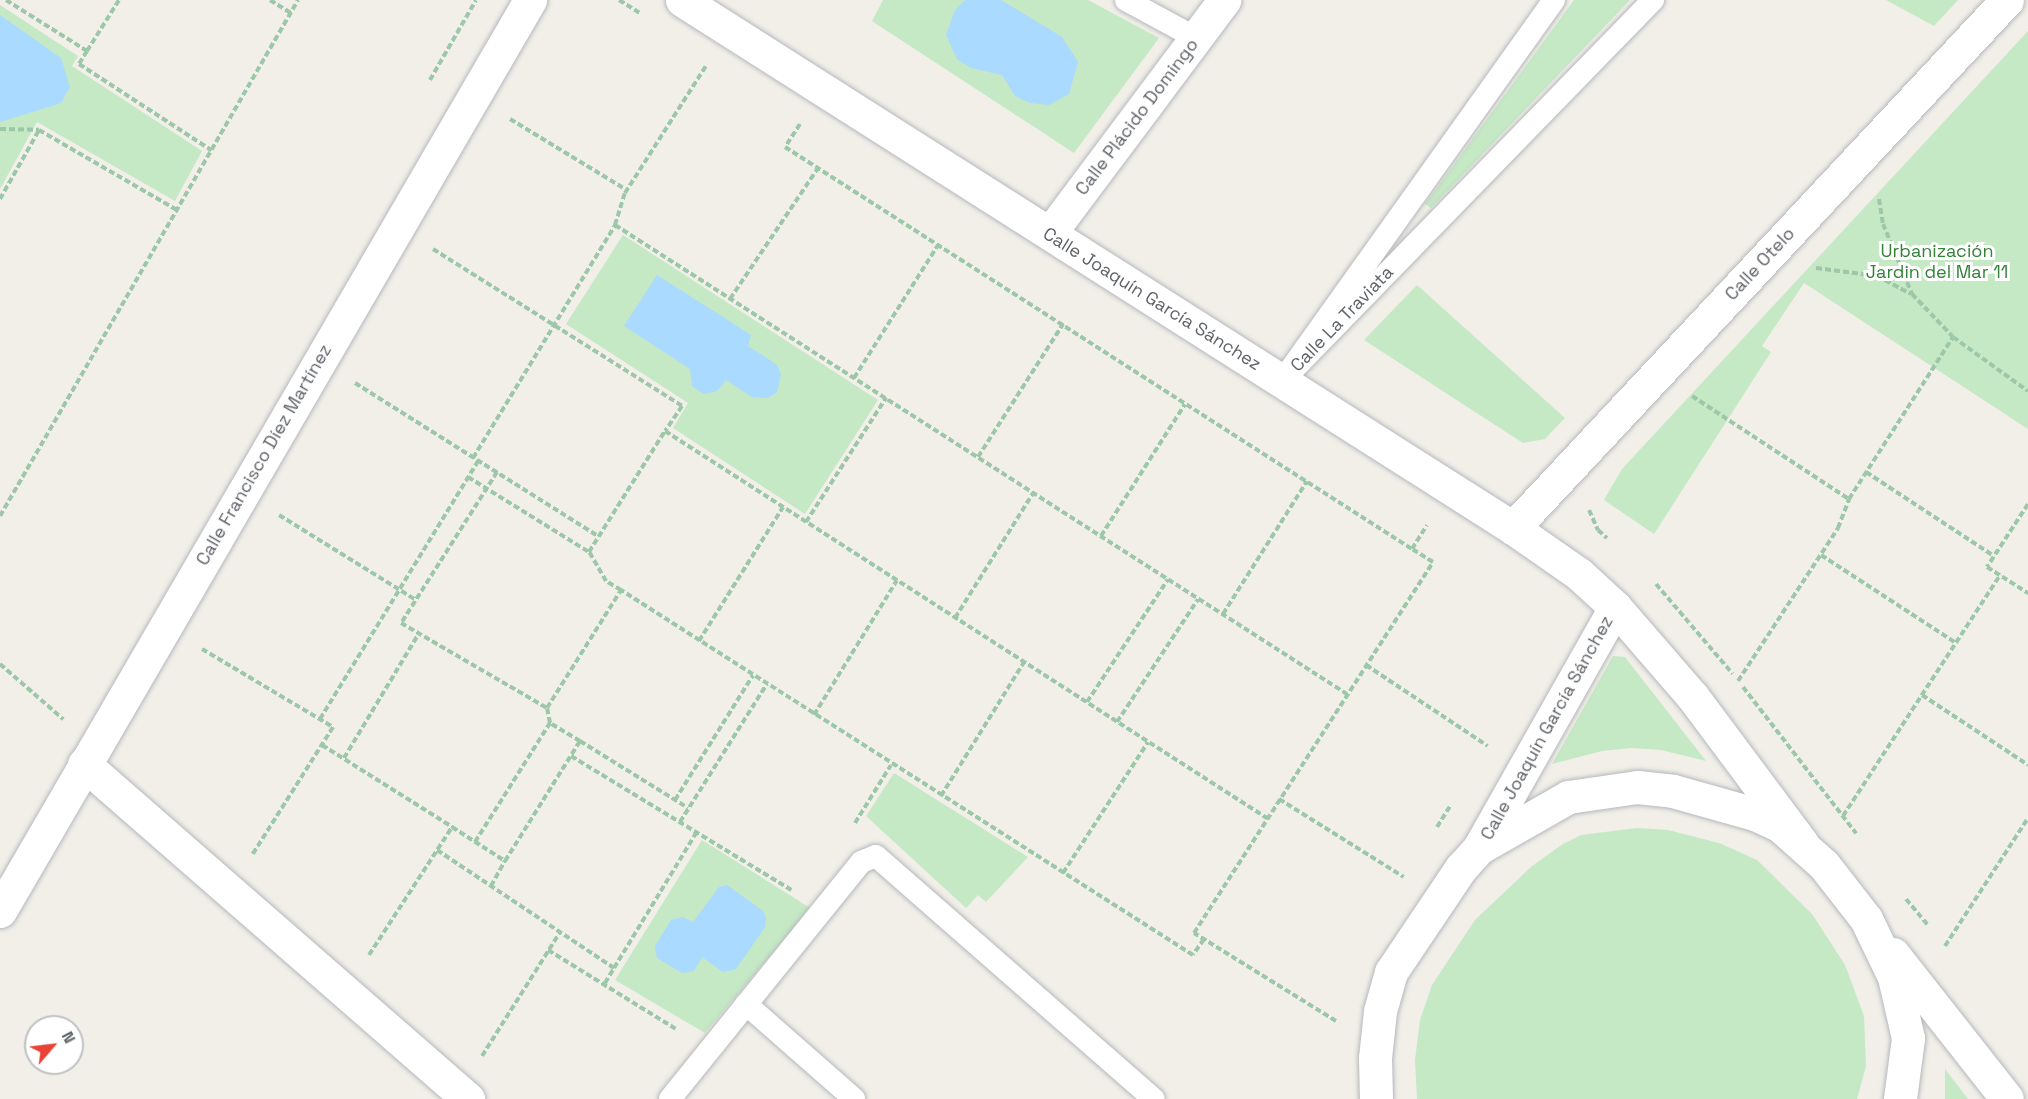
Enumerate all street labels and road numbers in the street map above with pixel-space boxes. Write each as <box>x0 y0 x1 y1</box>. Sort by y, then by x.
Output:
street label: Calle Plácido Domingo <box>1071 34 1203 200</box>
street label: Calle Joaquín García Sánchez <box>1039 223 1265 375</box>
street label: Calle Otelo <box>1721 223 1799 305</box>
street label: Calle La Traviata <box>1286 262 1398 376</box>
street label: Calle Francisco Díez Martínez <box>192 341 336 569</box>
street label: Calle Joaquín García Sánchez <box>1476 612 1618 844</box>

